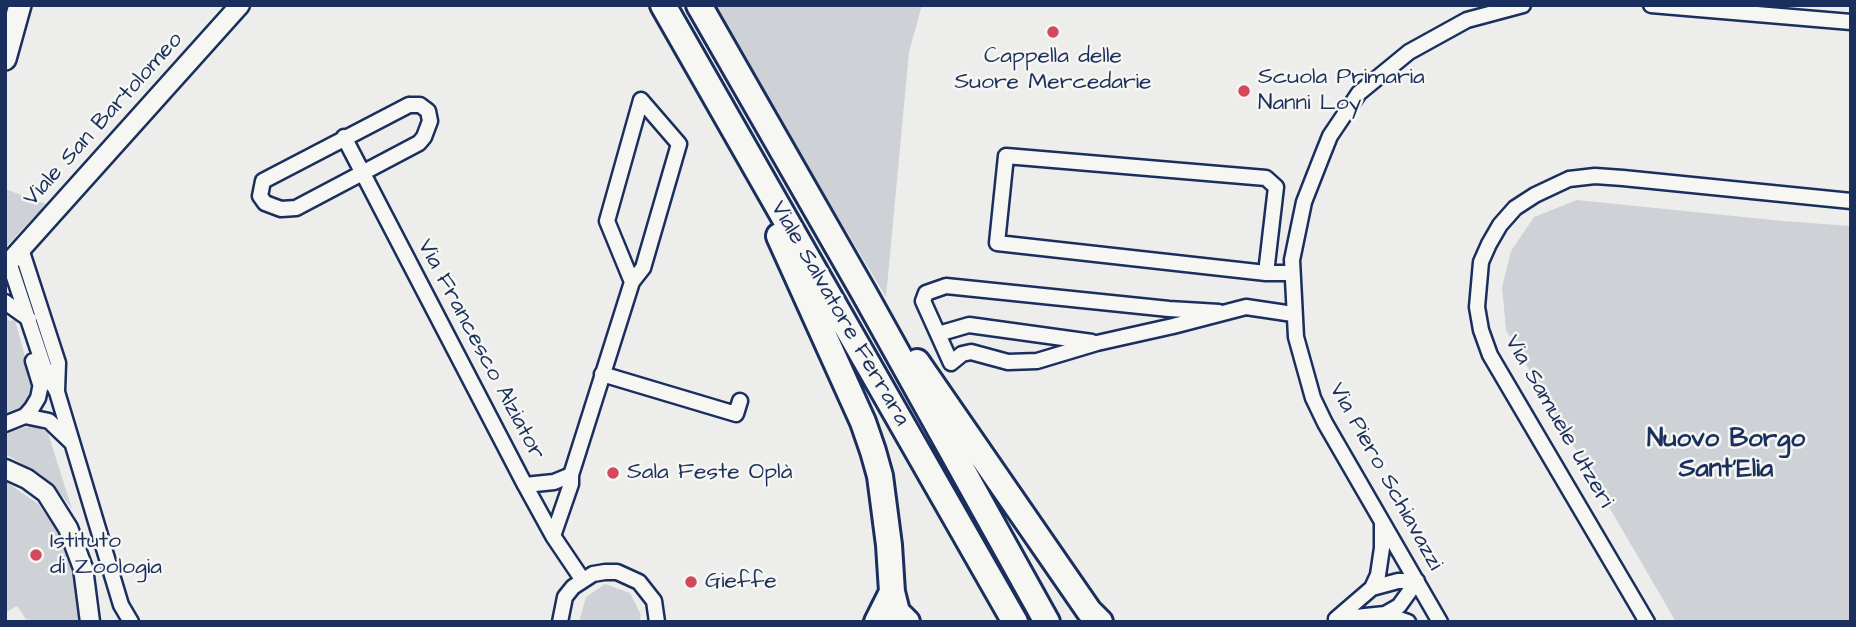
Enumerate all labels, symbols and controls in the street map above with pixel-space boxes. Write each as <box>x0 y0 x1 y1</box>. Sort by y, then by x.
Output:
marker: Cappella delle Suore Mercedarie <box>1045 24 1061 40</box>
street label: Viale San Bartolomeo <box>19 27 189 213</box>
place label: Cappella delle Suore Mercedarie <box>954 43 1152 97</box>
place label: Scuola Primaria Nanni Loy <box>1258 64 1425 118</box>
marker: Scuola Primaria Nanni Loy <box>1236 83 1252 99</box>
street label: Viale Salvatore Ferrara <box>763 197 915 431</box>
street label: Via Francesco Alziator <box>410 235 550 465</box>
street label: Via Samuele Utzeri <box>1497 331 1619 513</box>
street label: Via Piero Schiavazzi <box>1322 378 1448 576</box>
district label: Nuovo Borgo Sant'Elia <box>1647 425 1805 486</box>
place label: Sala Feste Oplà <box>627 459 792 487</box>
marker: Sala Feste Oplà <box>605 465 621 481</box>
place label: Istituto di Zoologia <box>50 528 162 582</box>
marker: Istituto di Zoologia <box>28 547 44 563</box>
place label: Gieffe <box>705 568 777 596</box>
marker: Gieffe <box>683 574 699 590</box>

